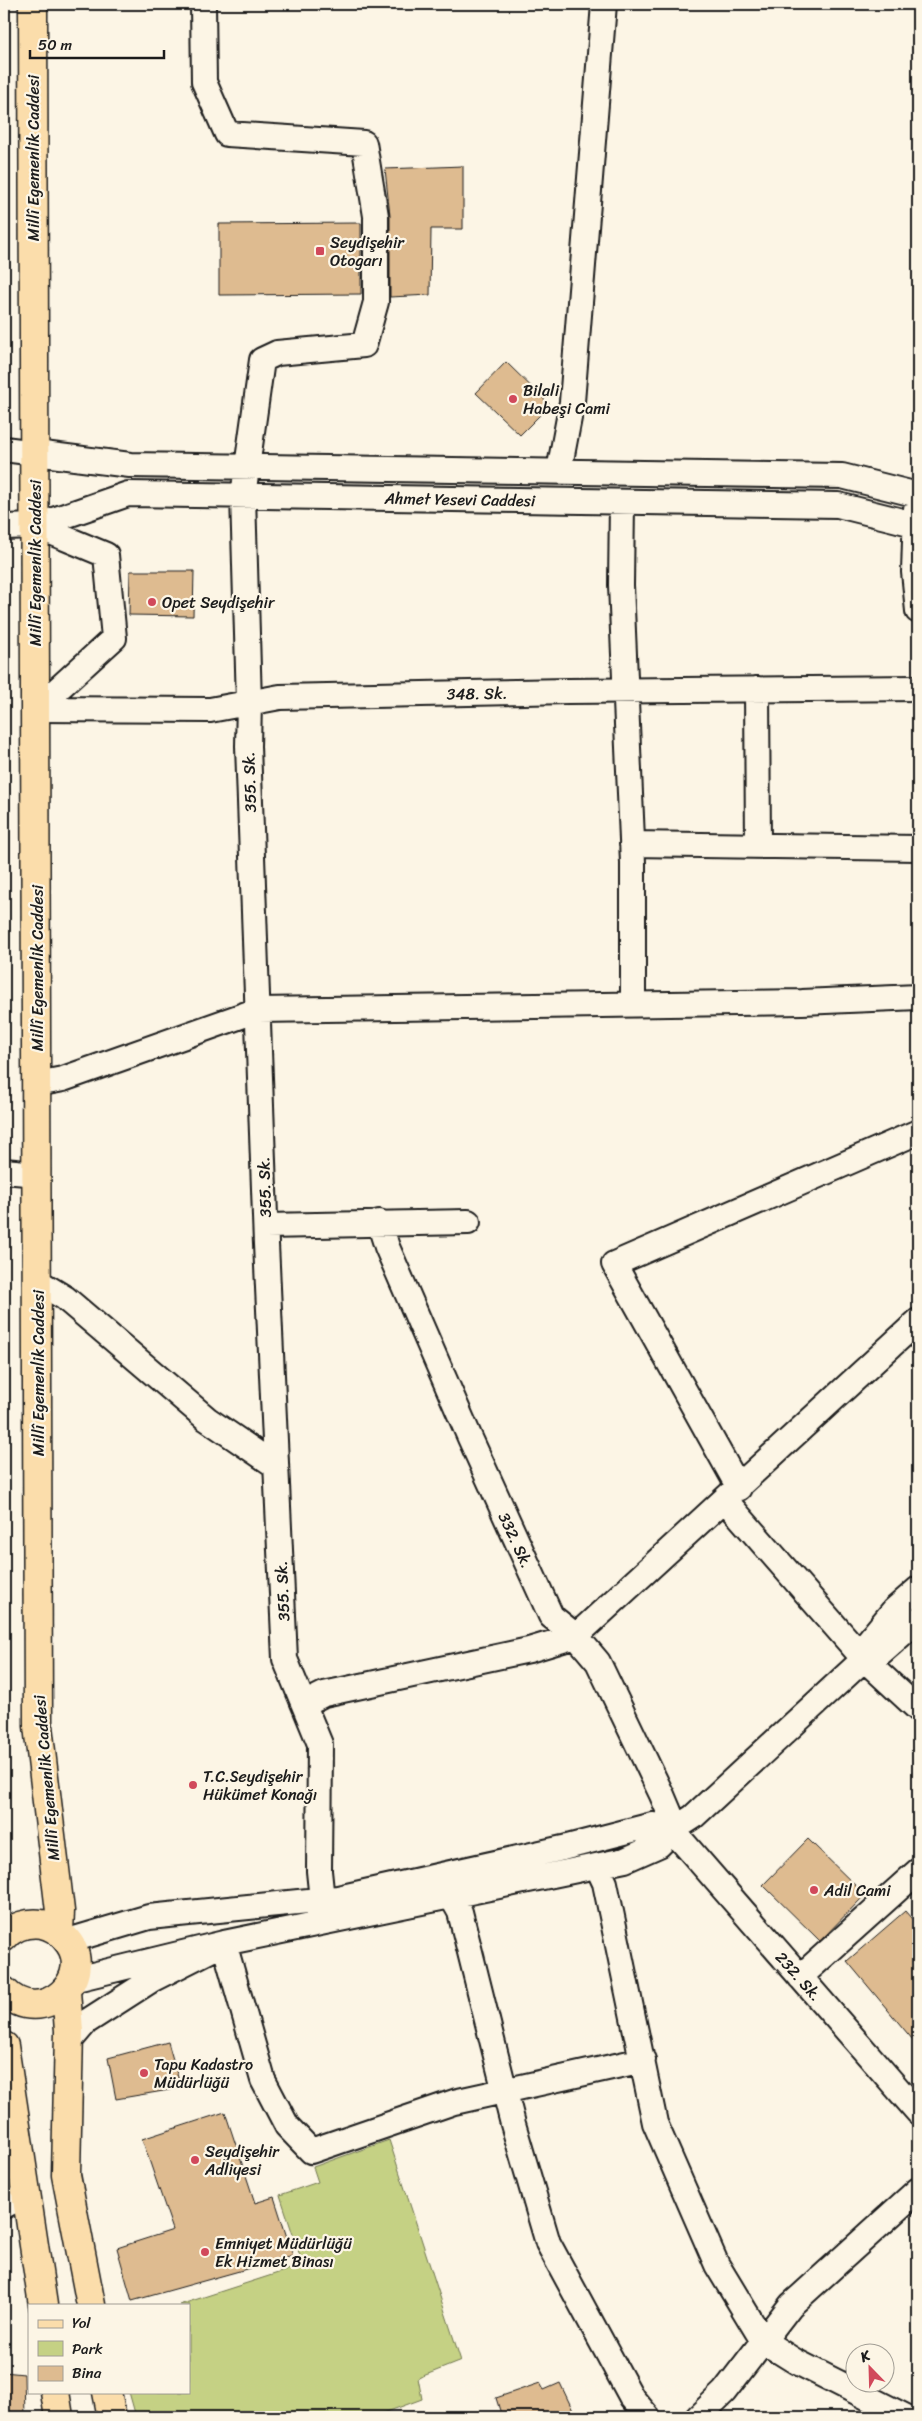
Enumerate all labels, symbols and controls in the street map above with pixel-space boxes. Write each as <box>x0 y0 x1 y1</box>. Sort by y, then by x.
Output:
scale bar <box>30 28 164 60</box>
text: 50 m <box>38 32 73 58</box>
street label: Millî Egemenlik Caddesi <box>19 74 48 241</box>
place label: Seydişehir Otogarı <box>330 228 405 275</box>
marker: Seydişehir Otogarı <box>314 245 326 257</box>
place label: Bilali Habeşi Cami <box>523 376 611 423</box>
marker: Bilali Habeşi Cami <box>507 393 519 405</box>
street label: Millî Egemenlik Caddesi <box>21 479 50 646</box>
street label: Ahmet Yesevi Caddesi <box>383 484 536 515</box>
place label: Opet Seydişehir <box>162 588 276 617</box>
marker: Opet Seydişehir <box>146 596 158 608</box>
street label: 348. Sk. <box>446 678 508 709</box>
street label: 355. Sk. <box>234 751 265 813</box>
street label: Millî Egemenlik Caddesi <box>23 884 52 1051</box>
street label: 355. Sk. <box>249 1156 280 1218</box>
street label: Millî Egemenlik Caddesi <box>24 1289 53 1456</box>
street label: 332. Sk. <box>490 1507 541 1573</box>
street label: 355. Sk. <box>266 1560 299 1622</box>
street label: Millî Egemenlik Caddesi <box>25 1693 68 1862</box>
place label: T.C.Seydişehir Hükümet Konağı <box>203 1762 317 1809</box>
marker: T.C.Seydişehir Hükümet Konağı <box>187 1779 199 1791</box>
place label: Adil Cami <box>823 1876 891 1905</box>
marker: Adil Cami <box>808 1884 820 1896</box>
street label: 232. Sk. <box>768 1944 829 2008</box>
place label: Tapu Kadastro Müdürlüğü <box>154 2050 253 2097</box>
marker: Tapu Kadastro Müdürlüğü <box>138 2067 150 2079</box>
place label: Seydişehir Adliyesi <box>204 2137 280 2184</box>
marker: Seydişehir Adliyesi <box>189 2154 201 2166</box>
place label: Emniyet Müdürlüğü Ek Hizmet Binası <box>215 2229 352 2276</box>
marker: Emniyet Müdürlüğü Ek Hizmet Binası <box>199 2246 211 2258</box>
legend <box>28 2304 190 2394</box>
text: Yol <box>72 2310 91 2336</box>
text: Park <box>72 2336 103 2362</box>
text: K <box>855 2343 875 2370</box>
north arrow <box>844 2344 894 2394</box>
text: Bina <box>72 2360 102 2386</box>

